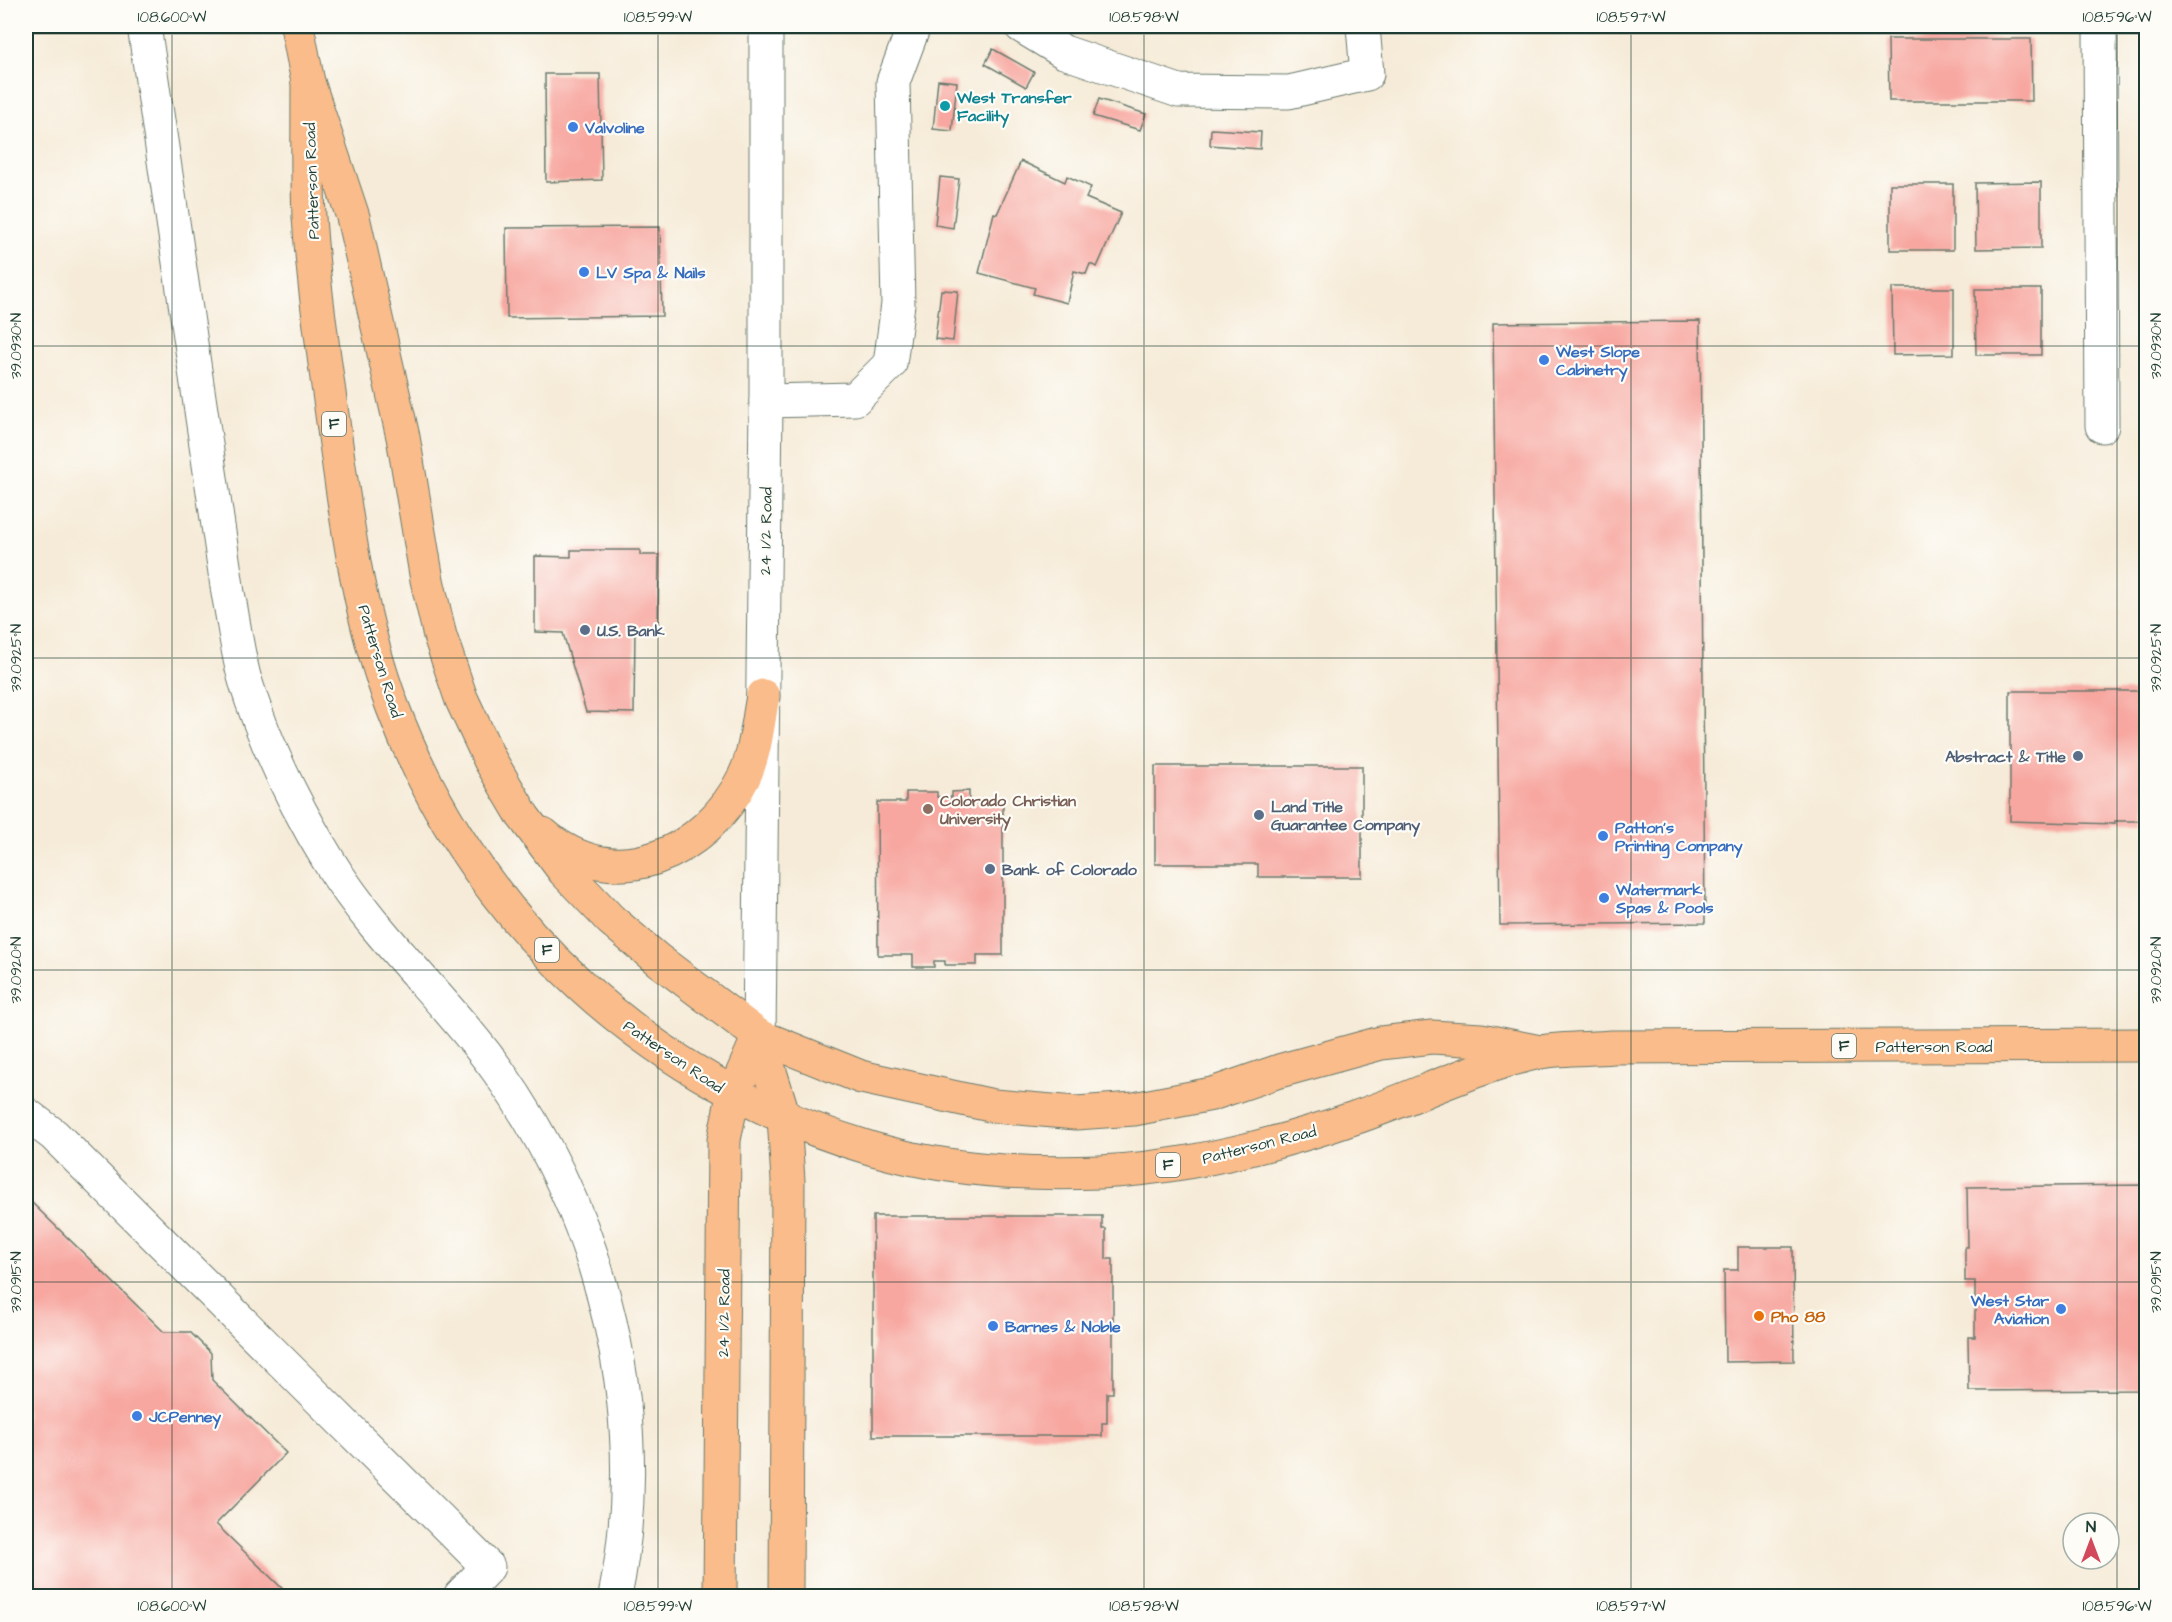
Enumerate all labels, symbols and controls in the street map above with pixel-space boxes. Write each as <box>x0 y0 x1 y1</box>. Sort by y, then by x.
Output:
text: 108.600°W <box>138 7 206 28</box>
text: 108.599°W <box>624 7 692 28</box>
text: 108.598°W <box>1109 7 1179 28</box>
text: 108.597°W <box>1596 7 1666 28</box>
text: 108.596°W <box>2082 7 2152 28</box>
place label: West Transfer Facility <box>956 87 1072 128</box>
marker: West Transfer Facility <box>938 99 952 113</box>
place label: Valvoline <box>584 117 645 139</box>
marker: Valvoline <box>566 120 580 134</box>
street label: Patterson Road <box>299 122 325 240</box>
place label: LV Spa & Nails <box>596 262 706 284</box>
marker: LV Spa & Nails <box>577 265 591 279</box>
text: 39.0930°N <box>6 313 27 379</box>
text: 39.0930°N <box>2146 313 2167 379</box>
place label: West Slope Cabinetry <box>1555 341 1640 382</box>
marker: West Slope Cabinetry <box>1537 353 1551 367</box>
road number: F <box>322 412 346 436</box>
street label: 24 1/2 Road <box>754 487 778 575</box>
street label: Patterson Road <box>352 602 408 720</box>
place label: U.S. Bank <box>597 620 665 642</box>
marker: U.S. Bank <box>578 623 592 637</box>
text: 39.0925°N <box>6 624 27 692</box>
text: 39.0925°N <box>2146 624 2167 692</box>
place label: Abstract & Title <box>1945 746 2066 768</box>
marker: Abstract & Title <box>2071 749 2085 763</box>
place label: Colorado Christian University <box>940 790 1076 831</box>
place label: Land Title Guarantee Company <box>1271 796 1420 837</box>
marker: Colorado Christian University <box>921 802 935 816</box>
marker: Land Title Guarantee Company <box>1252 808 1266 822</box>
place label: Patton's Printing Company <box>1615 817 1743 859</box>
marker: Patton's Printing Company <box>1596 829 1610 843</box>
place label: Bank of Colorado <box>1002 859 1138 881</box>
marker: Bank of Colorado <box>983 862 997 876</box>
place label: Watermark Spas & Pools <box>1615 879 1714 919</box>
marker: Watermark Spas & Pools <box>1597 891 1611 905</box>
text: 39.0920°N <box>6 936 27 1004</box>
text: 39.0920°N <box>2146 936 2167 1004</box>
road number: F <box>535 938 559 962</box>
street label: Patterson Road <box>619 1015 728 1099</box>
road number: F <box>1832 1034 1856 1058</box>
street label: Patterson Road <box>1876 1036 1992 1058</box>
street label: Patterson Road <box>1200 1120 1319 1170</box>
road number: F <box>1156 1153 1180 1177</box>
text: 39.0915°N <box>6 1251 27 1313</box>
text: 39.0915°N <box>2146 1251 2167 1313</box>
street label: 24 1/2 Road <box>712 1269 736 1357</box>
place label: West Star Aviation <box>1970 1290 2049 1330</box>
marker: West Star Aviation <box>2054 1302 2068 1316</box>
place label: Pho 88 <box>1771 1306 1826 1328</box>
marker: Pho 88 <box>1752 1309 1766 1323</box>
place label: Barnes & Noble <box>1005 1316 1121 1338</box>
marker: Barnes & Noble <box>986 1319 1000 1333</box>
place label: JCPenney <box>148 1406 221 1429</box>
marker: JCPenney <box>130 1409 144 1423</box>
north arrow <box>2061 1511 2121 1571</box>
text: N <box>2086 1516 2096 1538</box>
text: 108.600°W <box>138 1596 206 1617</box>
text: 108.599°W <box>624 1596 692 1617</box>
text: 108.598°W <box>1109 1596 1179 1617</box>
text: 108.597°W <box>1596 1596 1666 1617</box>
text: 108.596°W <box>2082 1596 2152 1617</box>

